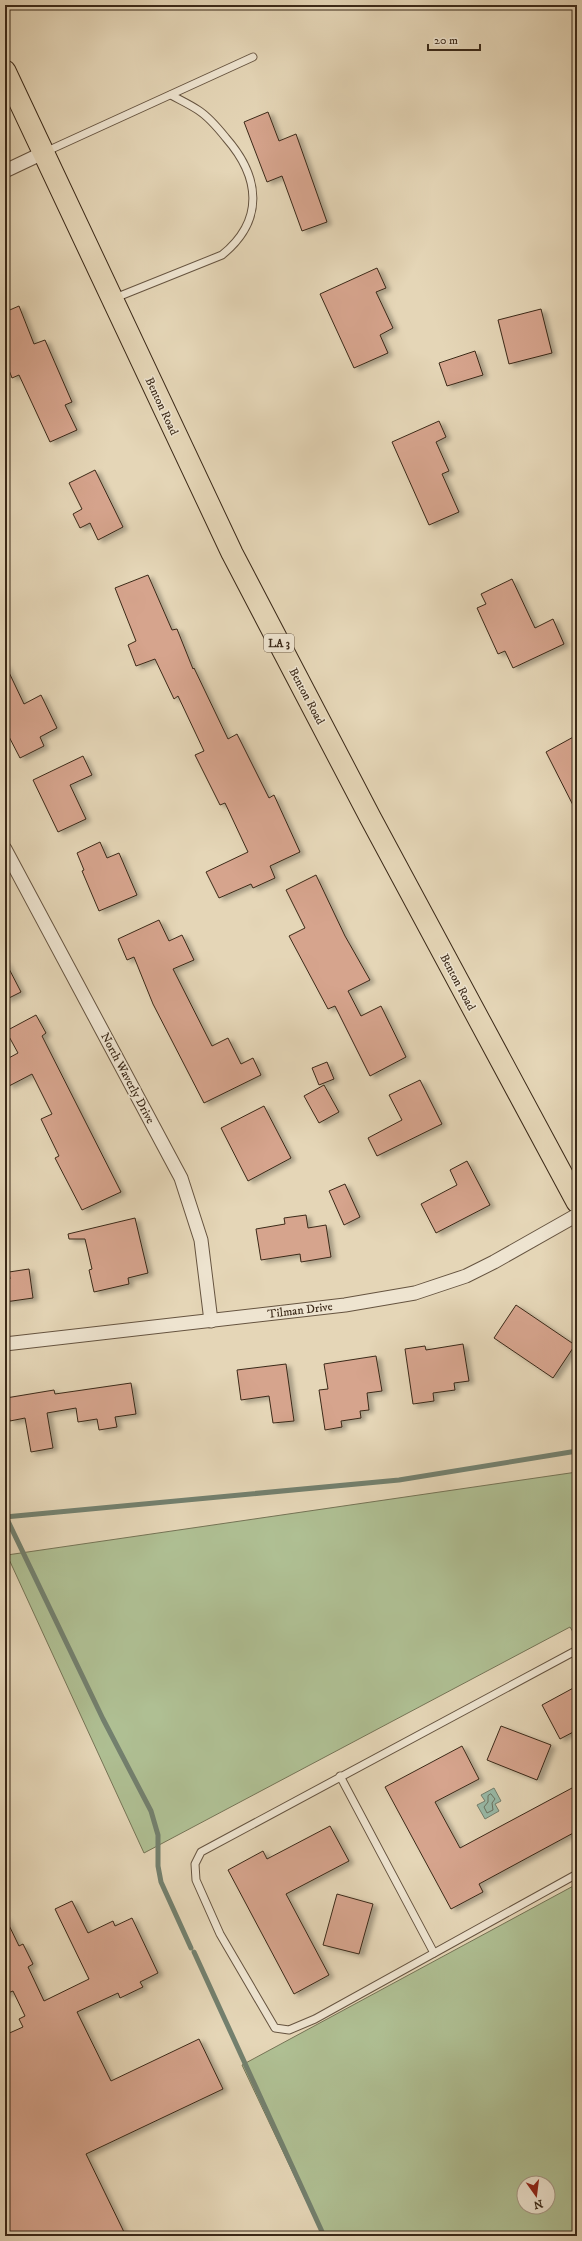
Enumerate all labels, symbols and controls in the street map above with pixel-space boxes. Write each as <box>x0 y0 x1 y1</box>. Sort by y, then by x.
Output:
scale bar <box>428 26 480 52</box>
text: 20 m <box>434 33 458 48</box>
street label: Benton Road <box>142 375 181 438</box>
road number: LA 3 <box>264 634 294 652</box>
street label: Benton Road <box>285 665 328 727</box>
street label: Benton Road <box>436 951 479 1013</box>
street label: North Waverly Drive <box>97 1030 158 1126</box>
street label: Tilman Drive <box>267 1299 333 1322</box>
north arrow <box>516 2175 556 2215</box>
text: N <box>532 2196 544 2212</box>

